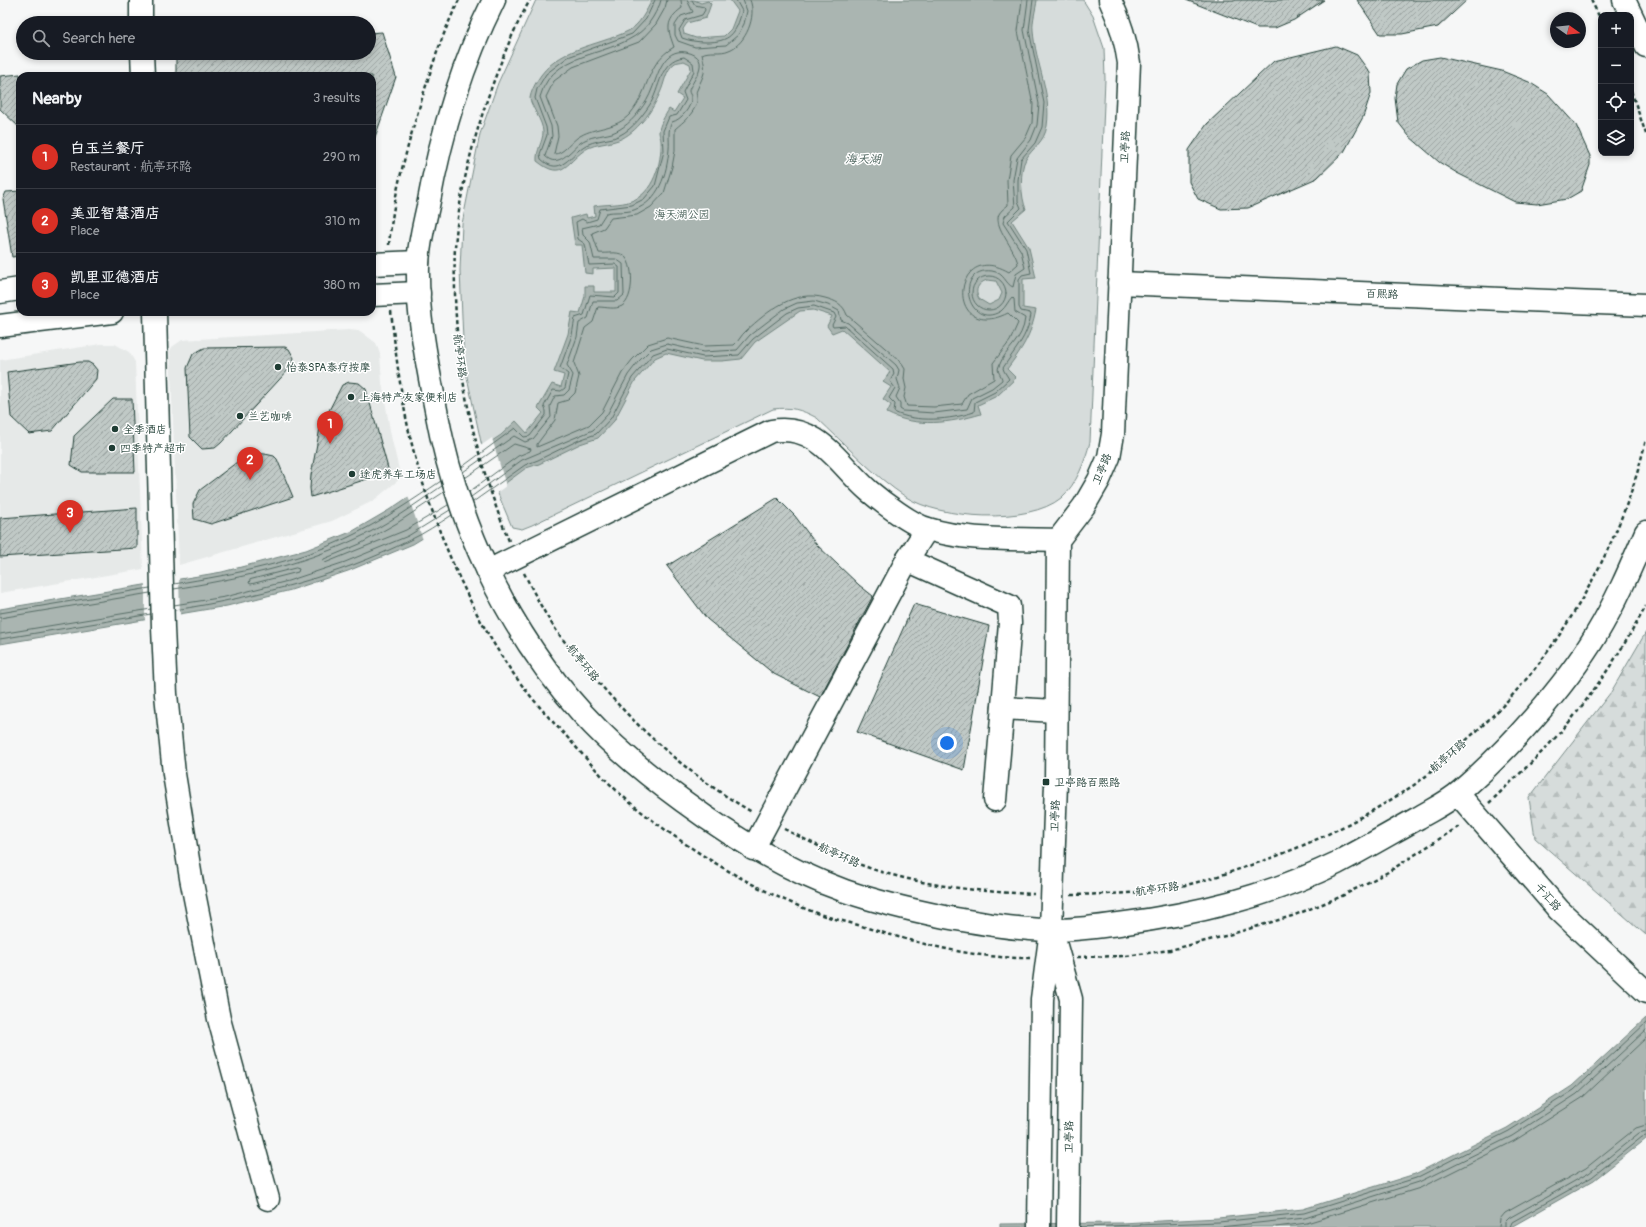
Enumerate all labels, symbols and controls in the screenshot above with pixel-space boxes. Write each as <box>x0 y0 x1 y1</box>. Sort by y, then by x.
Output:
north arrow <box>1550 12 1586 48</box>
map controls <box>1598 12 1634 156</box>
button: + <box>1598 12 1634 48</box>
search box <box>16 16 376 60</box>
icon: search <box>30 27 52 49</box>
text: Search here <box>62 29 135 48</box>
button: − <box>1598 48 1634 84</box>
button: locate <box>1598 84 1634 120</box>
text: Nearby <box>32 88 81 109</box>
text: 3 results <box>313 90 360 106</box>
button: layers <box>1598 120 1634 156</box>
street label: 卫亭路 <box>1118 130 1132 164</box>
text: 白玉兰餐厅 <box>70 139 145 158</box>
text: 1 <box>42 149 48 165</box>
text: 290 m <box>323 149 360 165</box>
water label: 海天湖 <box>845 152 882 167</box>
text: Restaurant · 航亭环路 <box>70 159 192 175</box>
text: 美亚智慧酒店 <box>70 204 160 223</box>
park label: 海天湖公园 <box>655 208 710 221</box>
text: 2 <box>41 213 49 229</box>
text: 310 m <box>324 213 360 229</box>
text: Place <box>70 223 99 239</box>
text: 凯里亚德酒店 <box>70 268 160 287</box>
text: 3 <box>41 277 49 293</box>
text: 380 m <box>323 277 360 293</box>
text: Place <box>70 287 99 303</box>
street label: 百熙路 <box>1365 287 1399 301</box>
street label: 航亭环路 <box>451 333 469 379</box>
place label: 怡泰SPA泰疗按摩 <box>286 361 370 374</box>
marker: 怡泰SPA泰疗按摩 <box>273 362 283 372</box>
place label: 上海特产友家便利店 <box>359 391 458 404</box>
marker: 上海特产友家便利店 <box>346 392 356 402</box>
place label: 兰艺咖啡 <box>248 410 292 423</box>
marker: 兰艺咖啡 <box>235 411 245 421</box>
pin: 1 <box>317 411 343 444</box>
place label: 全季酒店 <box>123 423 167 436</box>
marker: 全季酒店 <box>110 424 120 434</box>
place label: 四季特产超市 <box>120 442 186 455</box>
marker: 四季特产超市 <box>107 443 117 453</box>
pin: 2 <box>237 447 263 480</box>
street label: 卫亭路 <box>1090 451 1114 487</box>
place label: 途虎养车工场店 <box>360 468 437 481</box>
marker: 途虎养车工场店 <box>347 469 357 479</box>
pin: 3 <box>57 500 83 533</box>
street label: 航亭环路 <box>564 642 602 684</box>
your location <box>937 733 957 753</box>
street label: 航亭环路 <box>1427 737 1469 775</box>
place label: 卫亭路百熙路 <box>1054 776 1120 789</box>
marker: 卫亭路百熙路 <box>1041 777 1051 787</box>
street label: 卫亭路 <box>1048 799 1062 833</box>
street label: 航亭环路 <box>816 840 862 870</box>
street label: 航亭环路 <box>1134 880 1180 898</box>
street label: 千汇路 <box>1532 880 1564 914</box>
street label: 卫亭路 <box>1062 1120 1076 1154</box>

